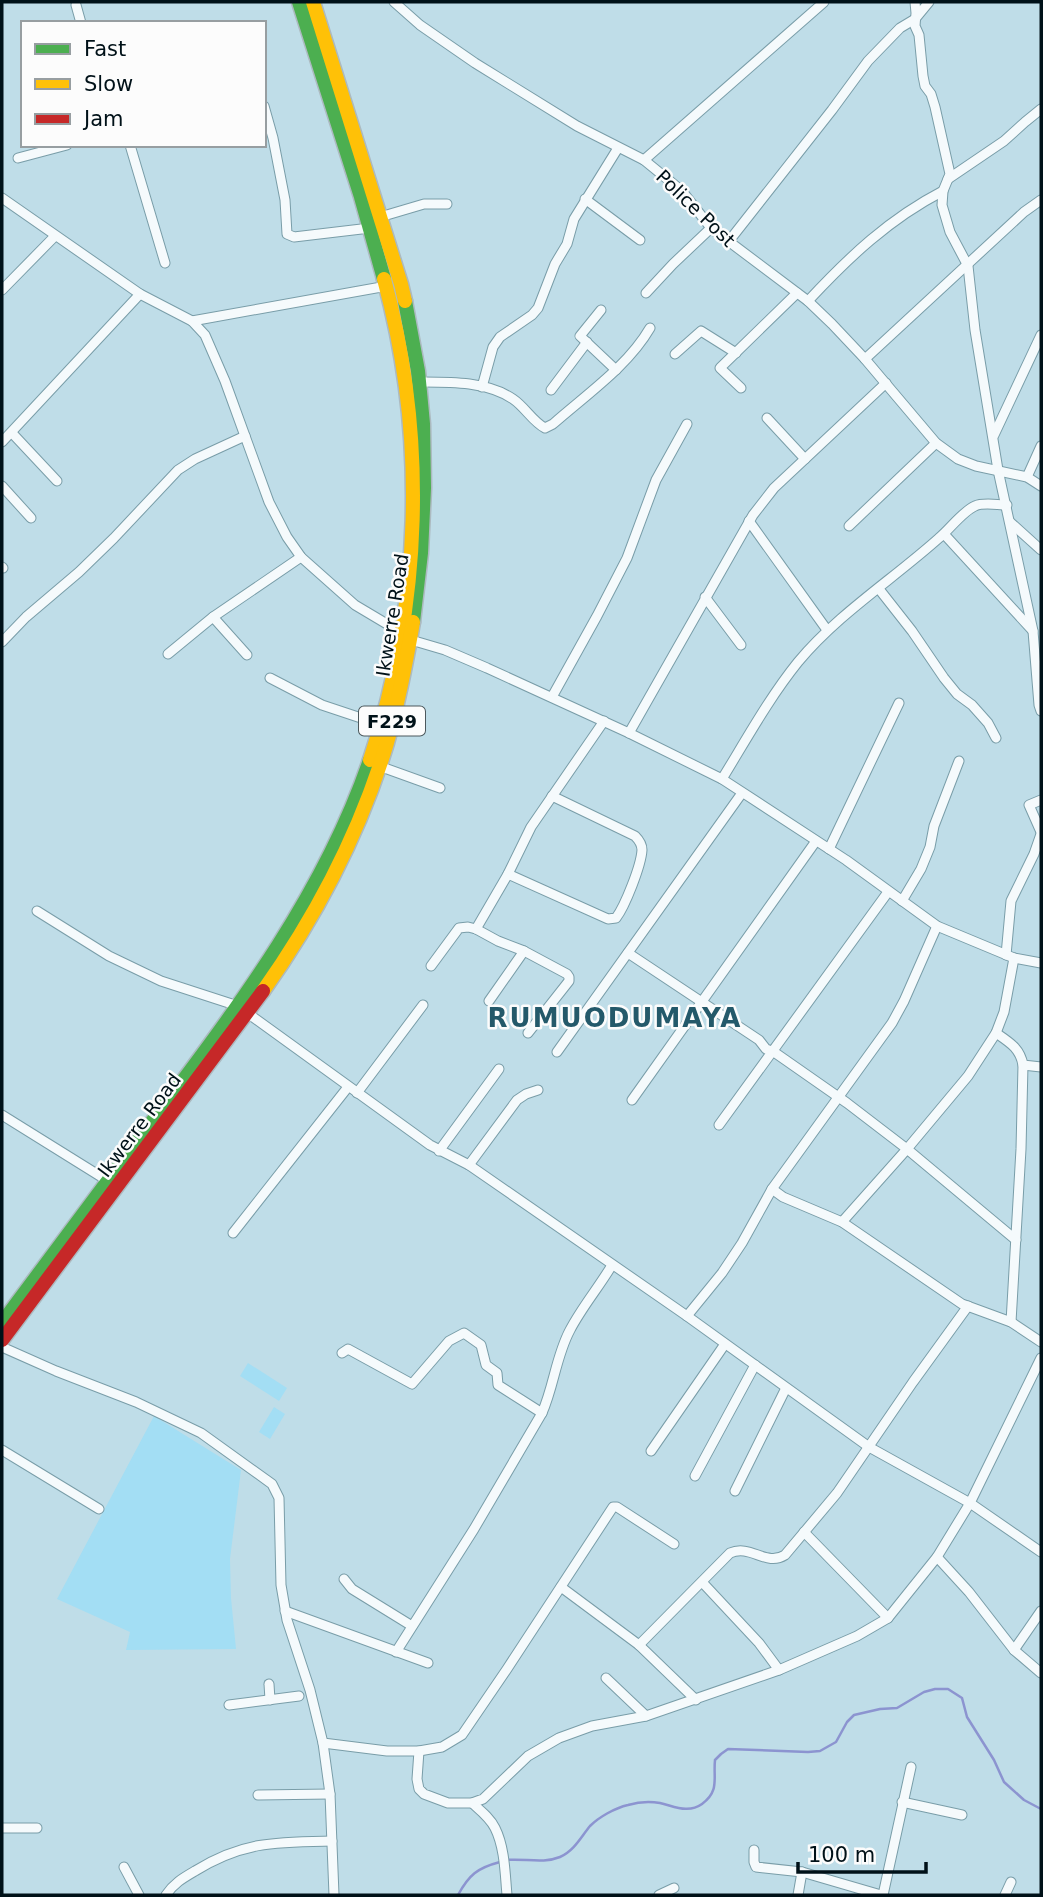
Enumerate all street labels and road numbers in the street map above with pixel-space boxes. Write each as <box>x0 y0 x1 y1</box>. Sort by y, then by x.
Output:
street label: Police Post <box>652 165 740 251</box>
street label: Ikwerre Road <box>371 552 413 678</box>
road number: F229 <box>359 706 425 736</box>
street label: Ikwerre Road <box>93 1069 185 1181</box>

